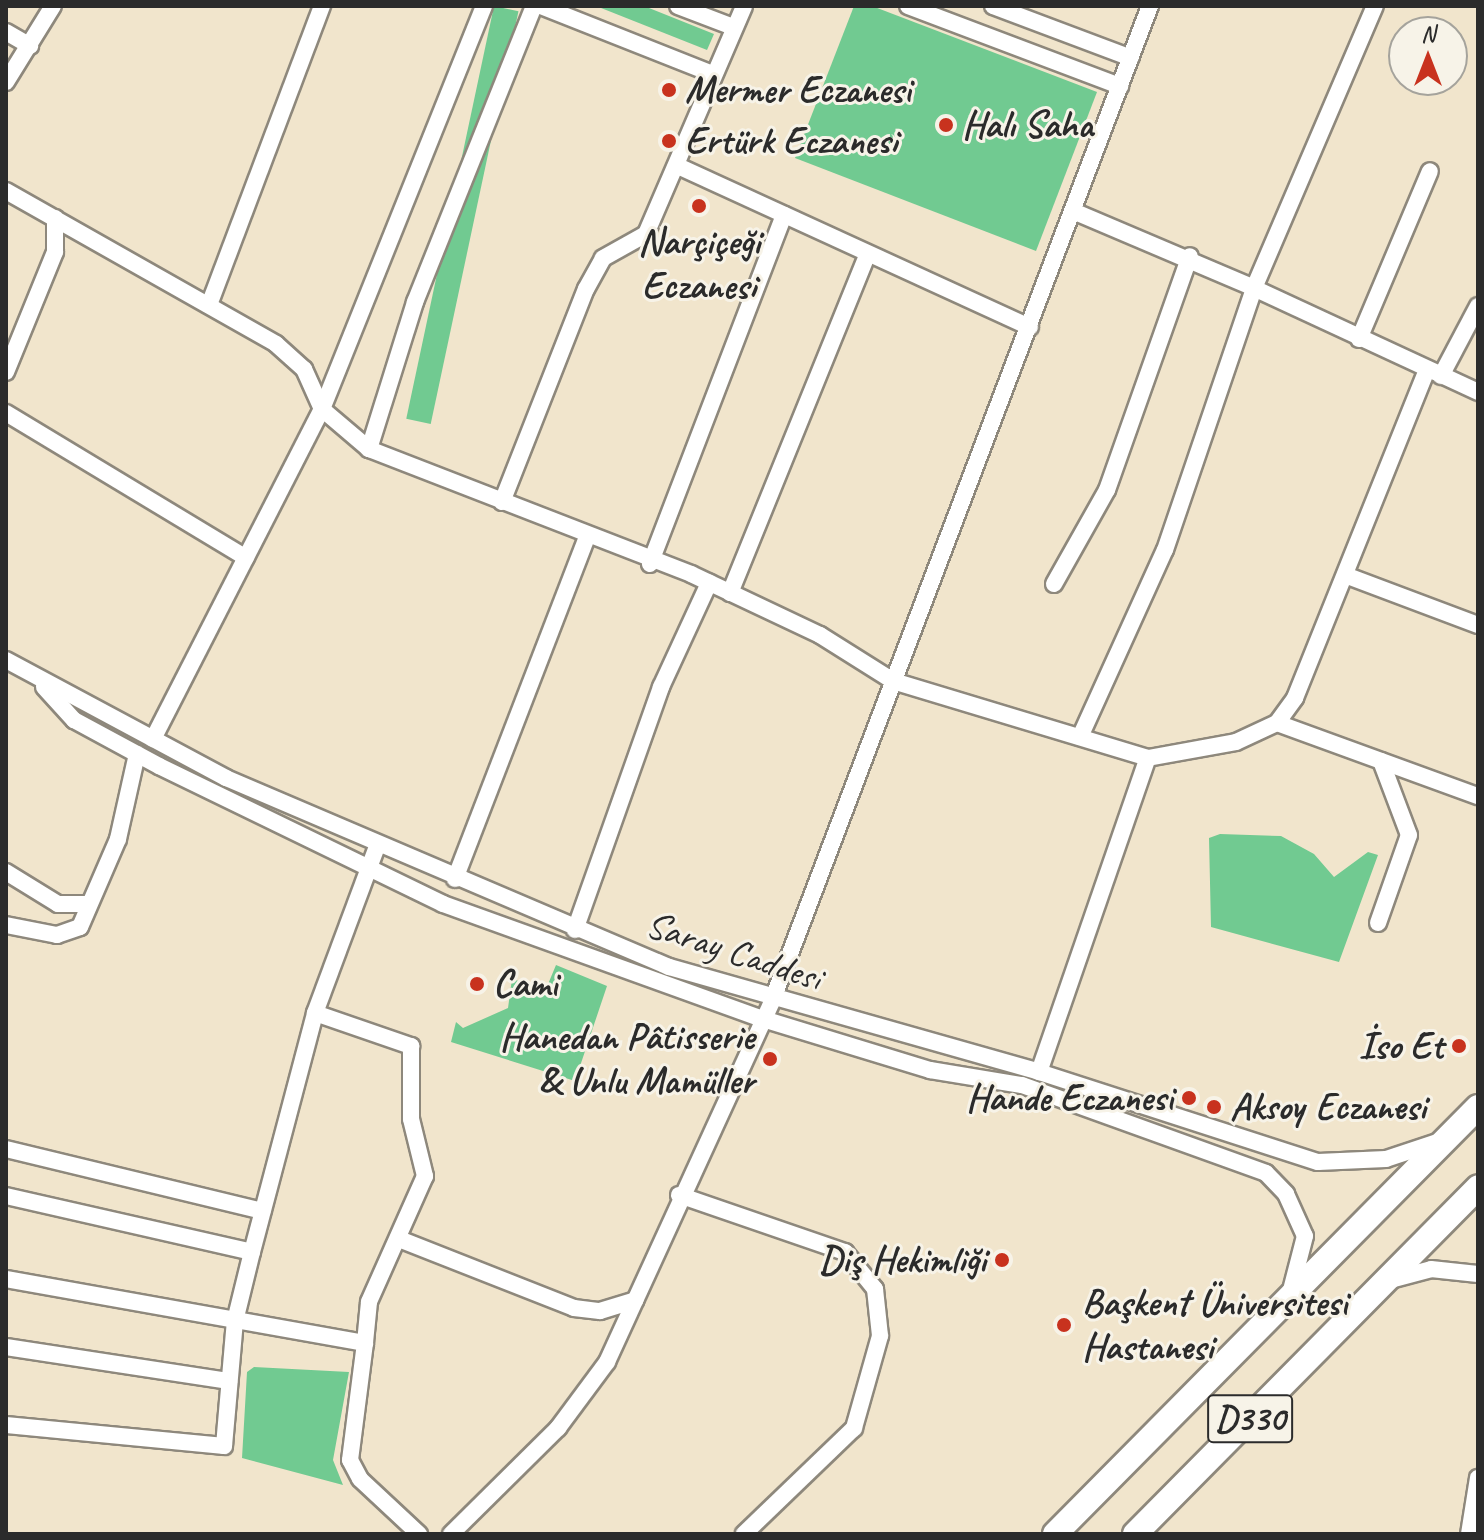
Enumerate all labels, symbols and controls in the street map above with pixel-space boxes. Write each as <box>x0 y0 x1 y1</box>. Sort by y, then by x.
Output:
north arrow <box>1388 16 1468 96</box>
text: N <box>1421 20 1435 48</box>
place label: Mermer Eczanesi <box>685 67 912 113</box>
marker: Mermer Eczanesi <box>660 81 678 99</box>
place label: Halı Saha <box>962 102 1093 148</box>
marker: Halı Saha <box>937 116 955 134</box>
place label: Ertürk Eczanesi <box>685 118 897 164</box>
marker: Ertürk Eczanesi <box>660 132 678 150</box>
marker: Narçiçeği Eczanesi <box>690 197 708 215</box>
place label: Narçiçeği Eczanesi <box>638 219 760 308</box>
street label: Saray Caddesi <box>640 901 828 1001</box>
place label: Cami <box>493 961 557 1007</box>
marker: Cami <box>468 975 486 993</box>
place label: Hanedan Pâtisserie & Unlu Mamüller <box>500 1014 754 1104</box>
place label: İso Et <box>1359 1023 1443 1069</box>
marker: İso Et <box>1450 1037 1468 1055</box>
marker: Hanedan Pâtisserie & Unlu Mamüller <box>761 1050 779 1068</box>
place label: Hande Eczanesi <box>966 1075 1173 1121</box>
place label: Aksoy Eczanesi <box>1230 1084 1427 1130</box>
marker: Hande Eczanesi <box>1180 1089 1198 1107</box>
marker: Aksoy Eczanesi <box>1205 1098 1223 1116</box>
place label: Diş Hekimliği <box>819 1237 986 1283</box>
marker: Diş Hekimliği <box>993 1251 1011 1269</box>
place label: Başkent Üniversitesi Hastanesi <box>1082 1280 1347 1370</box>
marker: Başkent Üniversitesi Hastanesi <box>1053 1314 1075 1336</box>
road number: D330 <box>1206 1387 1294 1451</box>

